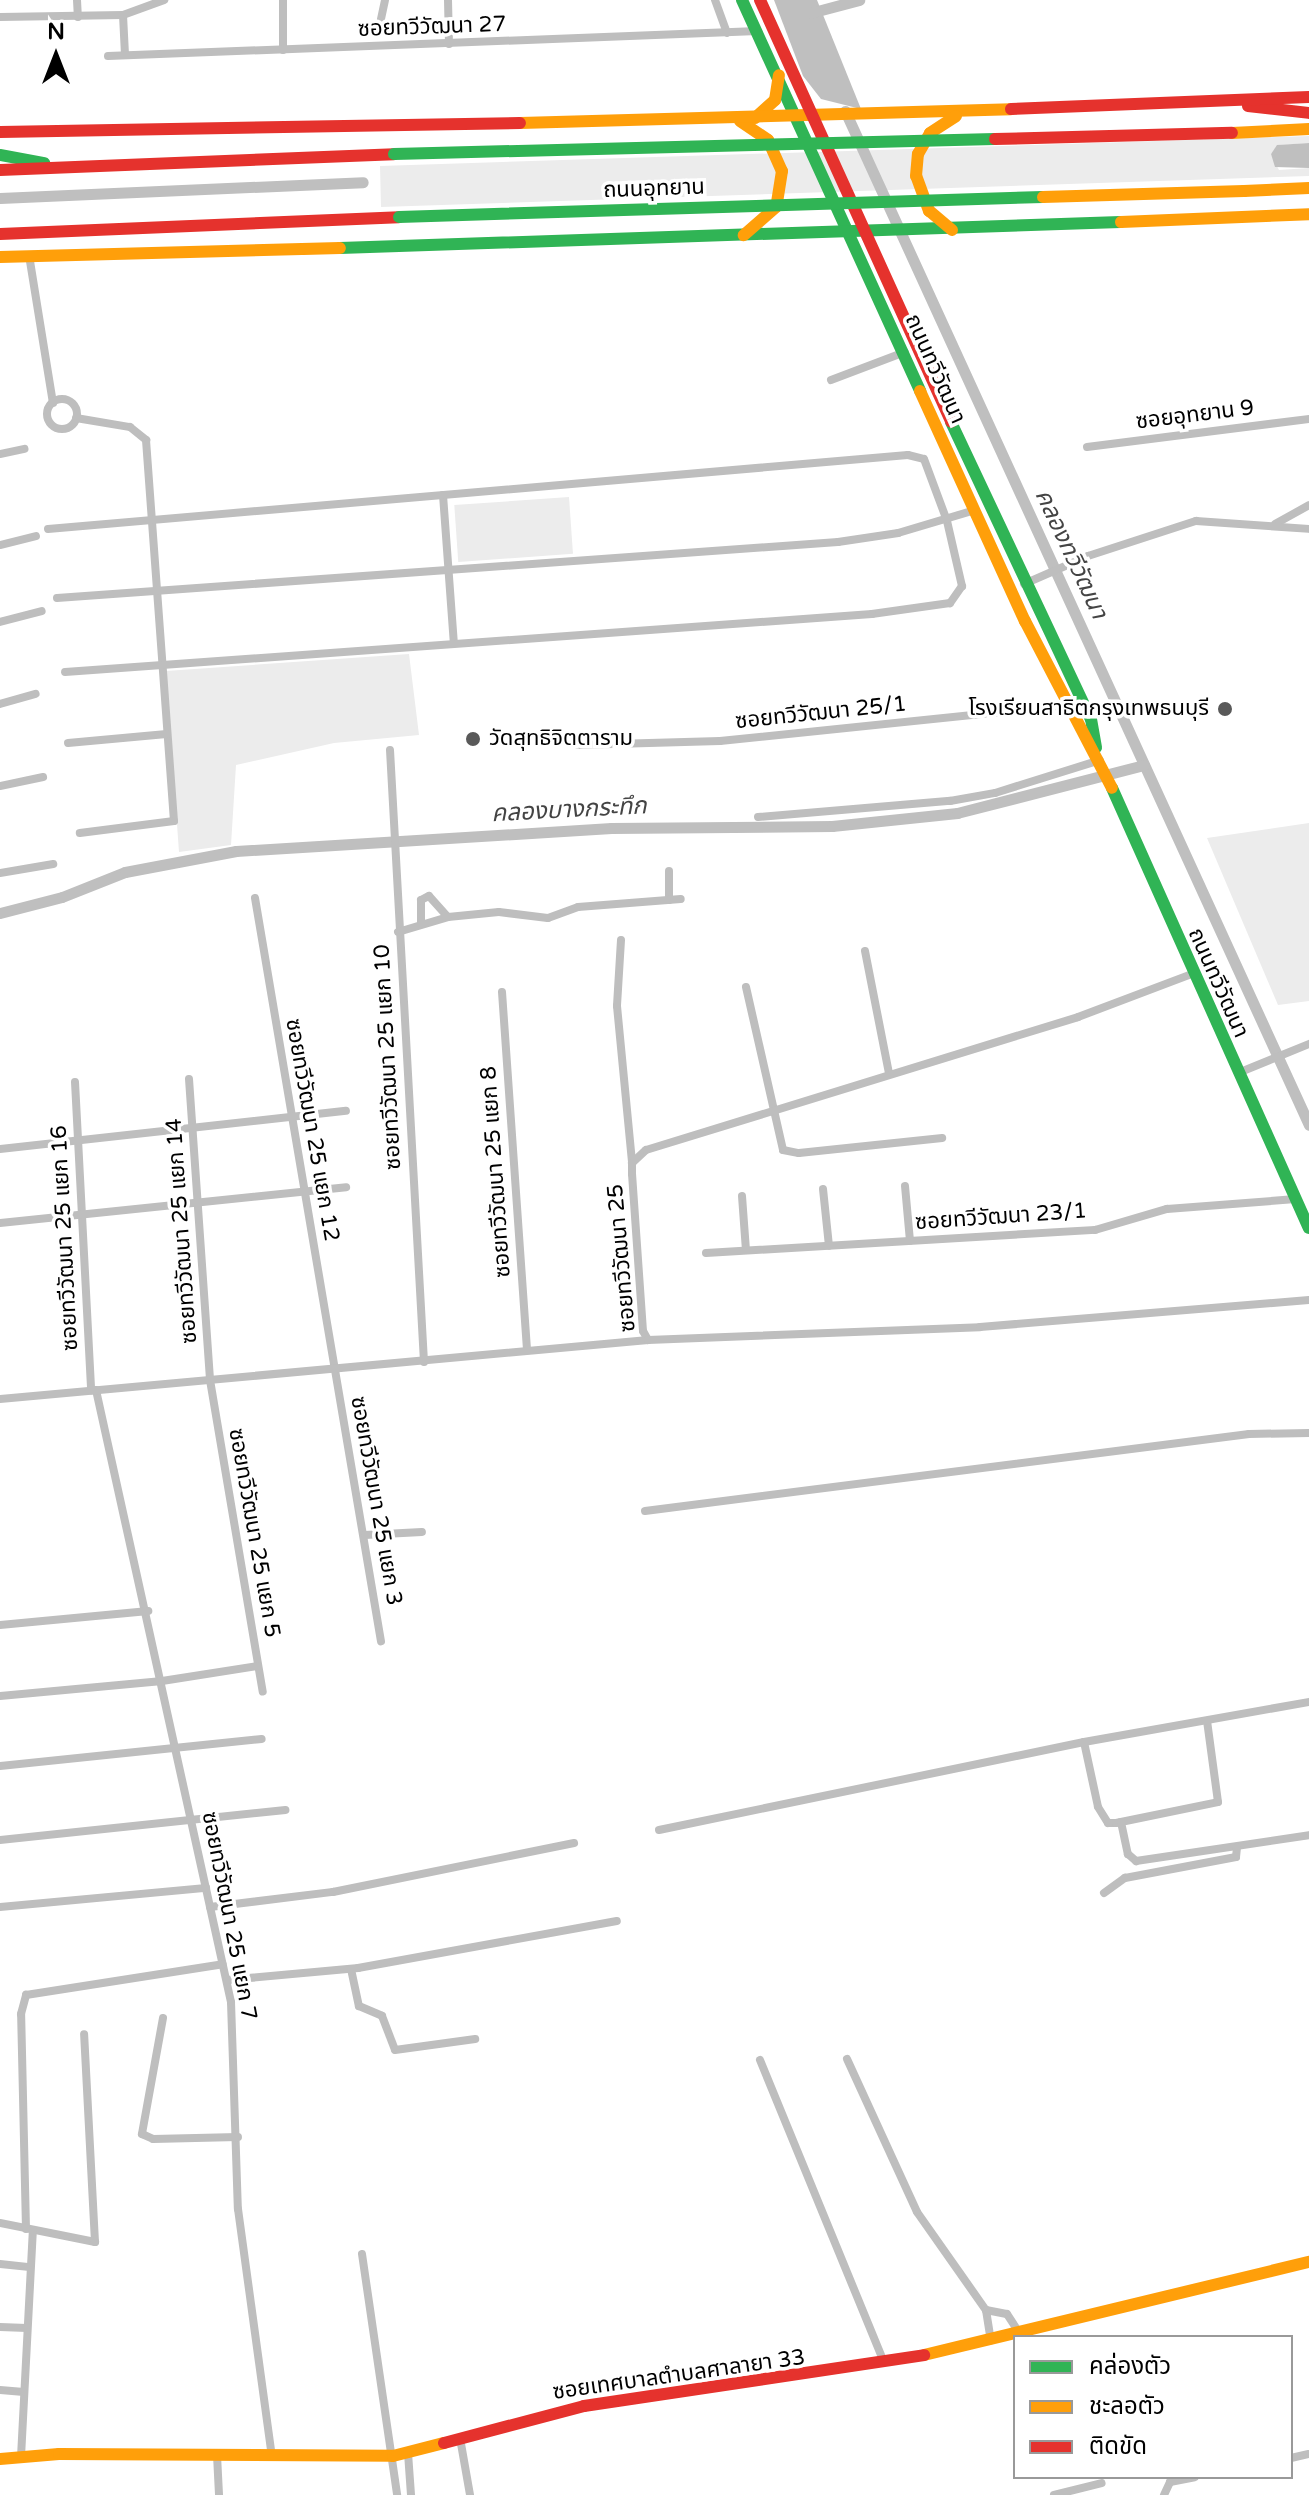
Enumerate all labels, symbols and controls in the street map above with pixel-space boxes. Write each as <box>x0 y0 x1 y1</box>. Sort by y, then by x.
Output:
street label: ซอยทวีวัฒนา 27 <box>357 11 507 43</box>
north arrow <box>16 16 96 96</box>
text: N <box>47 19 65 45</box>
street label: ถนนอุทยาน <box>603 174 705 204</box>
street label: ถนนทวีวัฒนา <box>899 310 971 428</box>
street label: ซอยอุทยาน 9 <box>1134 395 1256 435</box>
water label: คลองทวีวัฒนา <box>1028 485 1114 623</box>
street label: ซอยทวีวัฒนา 25/1 <box>734 691 908 735</box>
place label: โรงเรียนสาธิตกรุงเทพธนบุรี <box>968 696 1209 722</box>
marker: โรงเรียนสาธิตกรุงเทพธนบุรี <box>1216 700 1234 718</box>
place label: วัดสุทธิจิตตาราม <box>489 726 633 752</box>
marker: วัดสุทธิจิตตาราม <box>464 730 482 748</box>
water label: คลองบางกระทึก <box>491 792 647 828</box>
street label: ถนนทวีวัฒนา <box>1182 924 1254 1042</box>
street label: ซอยทวีวัฒนา 25 แยก 10 <box>369 944 407 1170</box>
street label: ซอยทวีวัฒนา 25 แยก 12 <box>279 1017 345 1243</box>
street label: ซอยทวีวัฒนา 25 แยก 8 <box>475 1065 517 1279</box>
street label: ซอยทวีวัฒนา 25 แยก 14 <box>161 1117 203 1345</box>
street label: ซอยทวีวัฒนา 25 แยก 16 <box>46 1125 84 1351</box>
street label: ซอยทวีวัฒนา 25 <box>602 1183 642 1333</box>
street label: ซอยทวีวัฒนา 23/1 <box>914 1198 1088 1236</box>
street label: ซอยทวีวัฒนา 25 แยก 3 <box>345 1394 407 1608</box>
street label: ซอยทวีวัฒนา 25 แยก 5 <box>223 1426 285 1640</box>
street label: ซอยทวีวัฒนา 25 แยก 7 <box>196 1809 262 2023</box>
legend <box>1013 2335 1293 2479</box>
street label: ซอยเทศบาลตำบลศาลายา 33 <box>551 2344 807 2406</box>
text: คล่องตัว <box>1089 2352 1171 2381</box>
text: ชะลอตัว <box>1089 2392 1165 2421</box>
text: ติดขัด <box>1089 2432 1147 2461</box>

